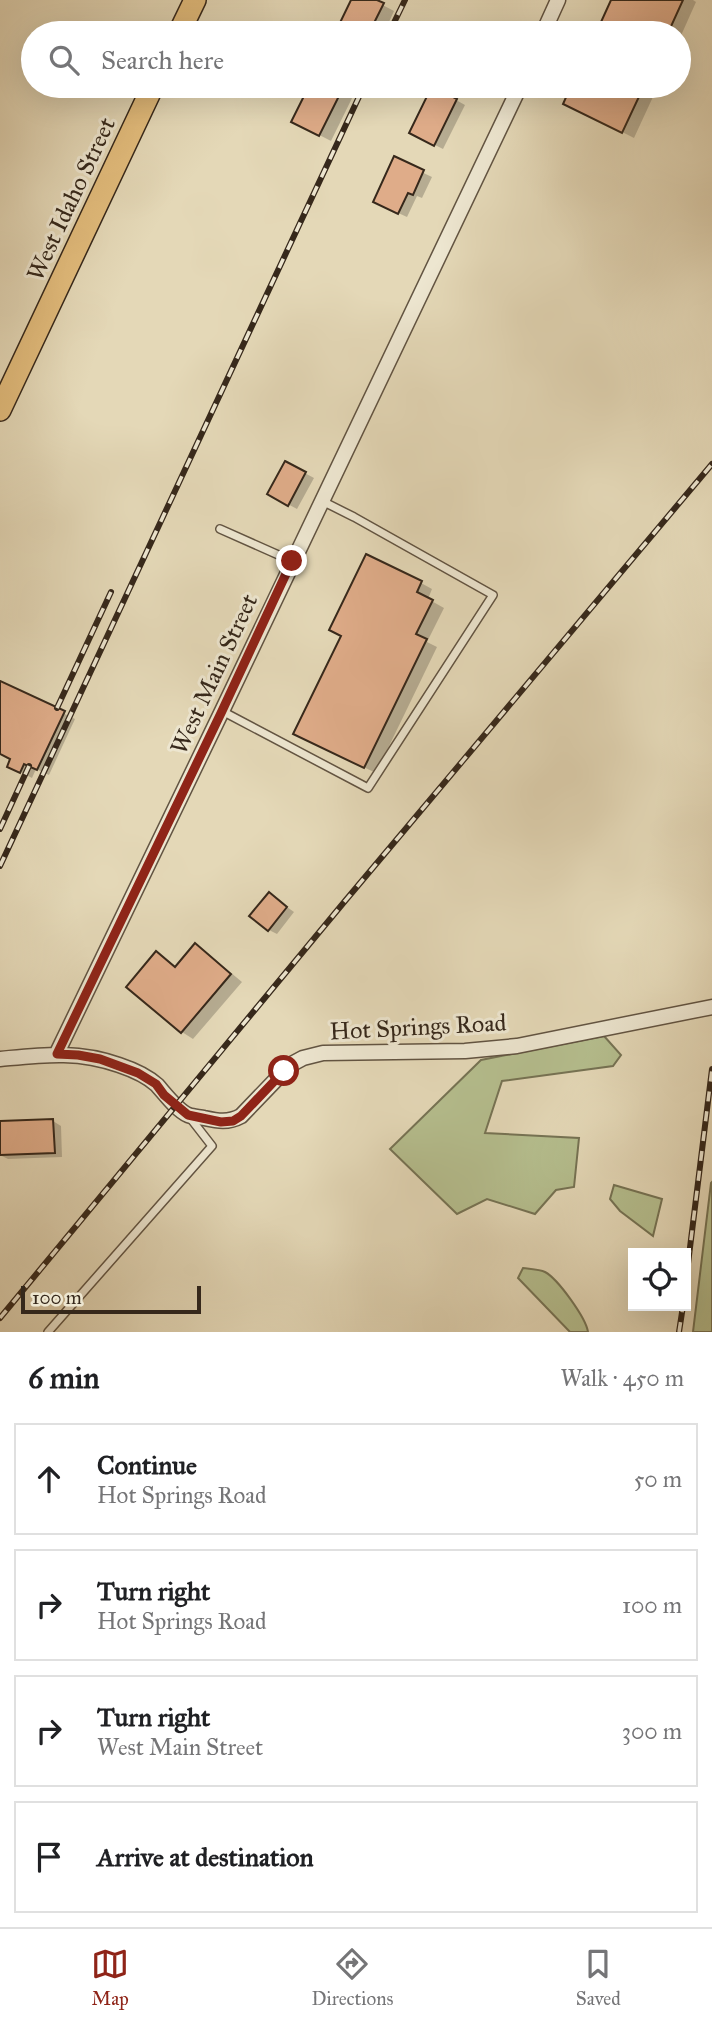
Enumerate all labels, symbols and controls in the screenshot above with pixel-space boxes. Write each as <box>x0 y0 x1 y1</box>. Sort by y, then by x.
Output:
search box <box>21 21 691 98</box>
icon: search <box>45 41 83 79</box>
text: Search here <box>101 44 224 76</box>
street label: West Idaho Street <box>20 112 122 285</box>
route end <box>276 545 307 576</box>
street label: West Main Street <box>164 589 264 759</box>
street label: Hot Springs Road <box>329 1007 507 1047</box>
route start <box>268 1055 299 1086</box>
map controls <box>628 1248 691 1311</box>
button: locate <box>628 1248 691 1311</box>
scale bar <box>21 1283 201 1315</box>
text: 100 m <box>32 1286 82 1309</box>
text: 6 min <box>28 1360 100 1396</box>
text: Walk · 450 m <box>561 1364 684 1392</box>
text: Continue <box>97 1449 197 1481</box>
icon: ahead <box>30 1460 68 1498</box>
text: 50 m <box>634 1465 682 1493</box>
text: Hot Springs Road <box>97 1481 267 1509</box>
text: Turn right <box>97 1575 210 1607</box>
icon: right <box>30 1586 68 1624</box>
text: 100 m <box>622 1591 682 1619</box>
text: Hot Springs Road <box>97 1607 267 1635</box>
text: Turn right <box>97 1701 210 1733</box>
icon: right <box>30 1712 68 1750</box>
text: 300 m <box>622 1717 682 1745</box>
text: West Main Street <box>97 1733 263 1761</box>
icon: arrive <box>30 1838 68 1876</box>
text: Arrive at destination <box>97 1841 314 1873</box>
tab: Map <box>91 1945 129 2010</box>
tab: Directions <box>311 1945 393 2010</box>
tab: Saved <box>576 1945 621 2010</box>

